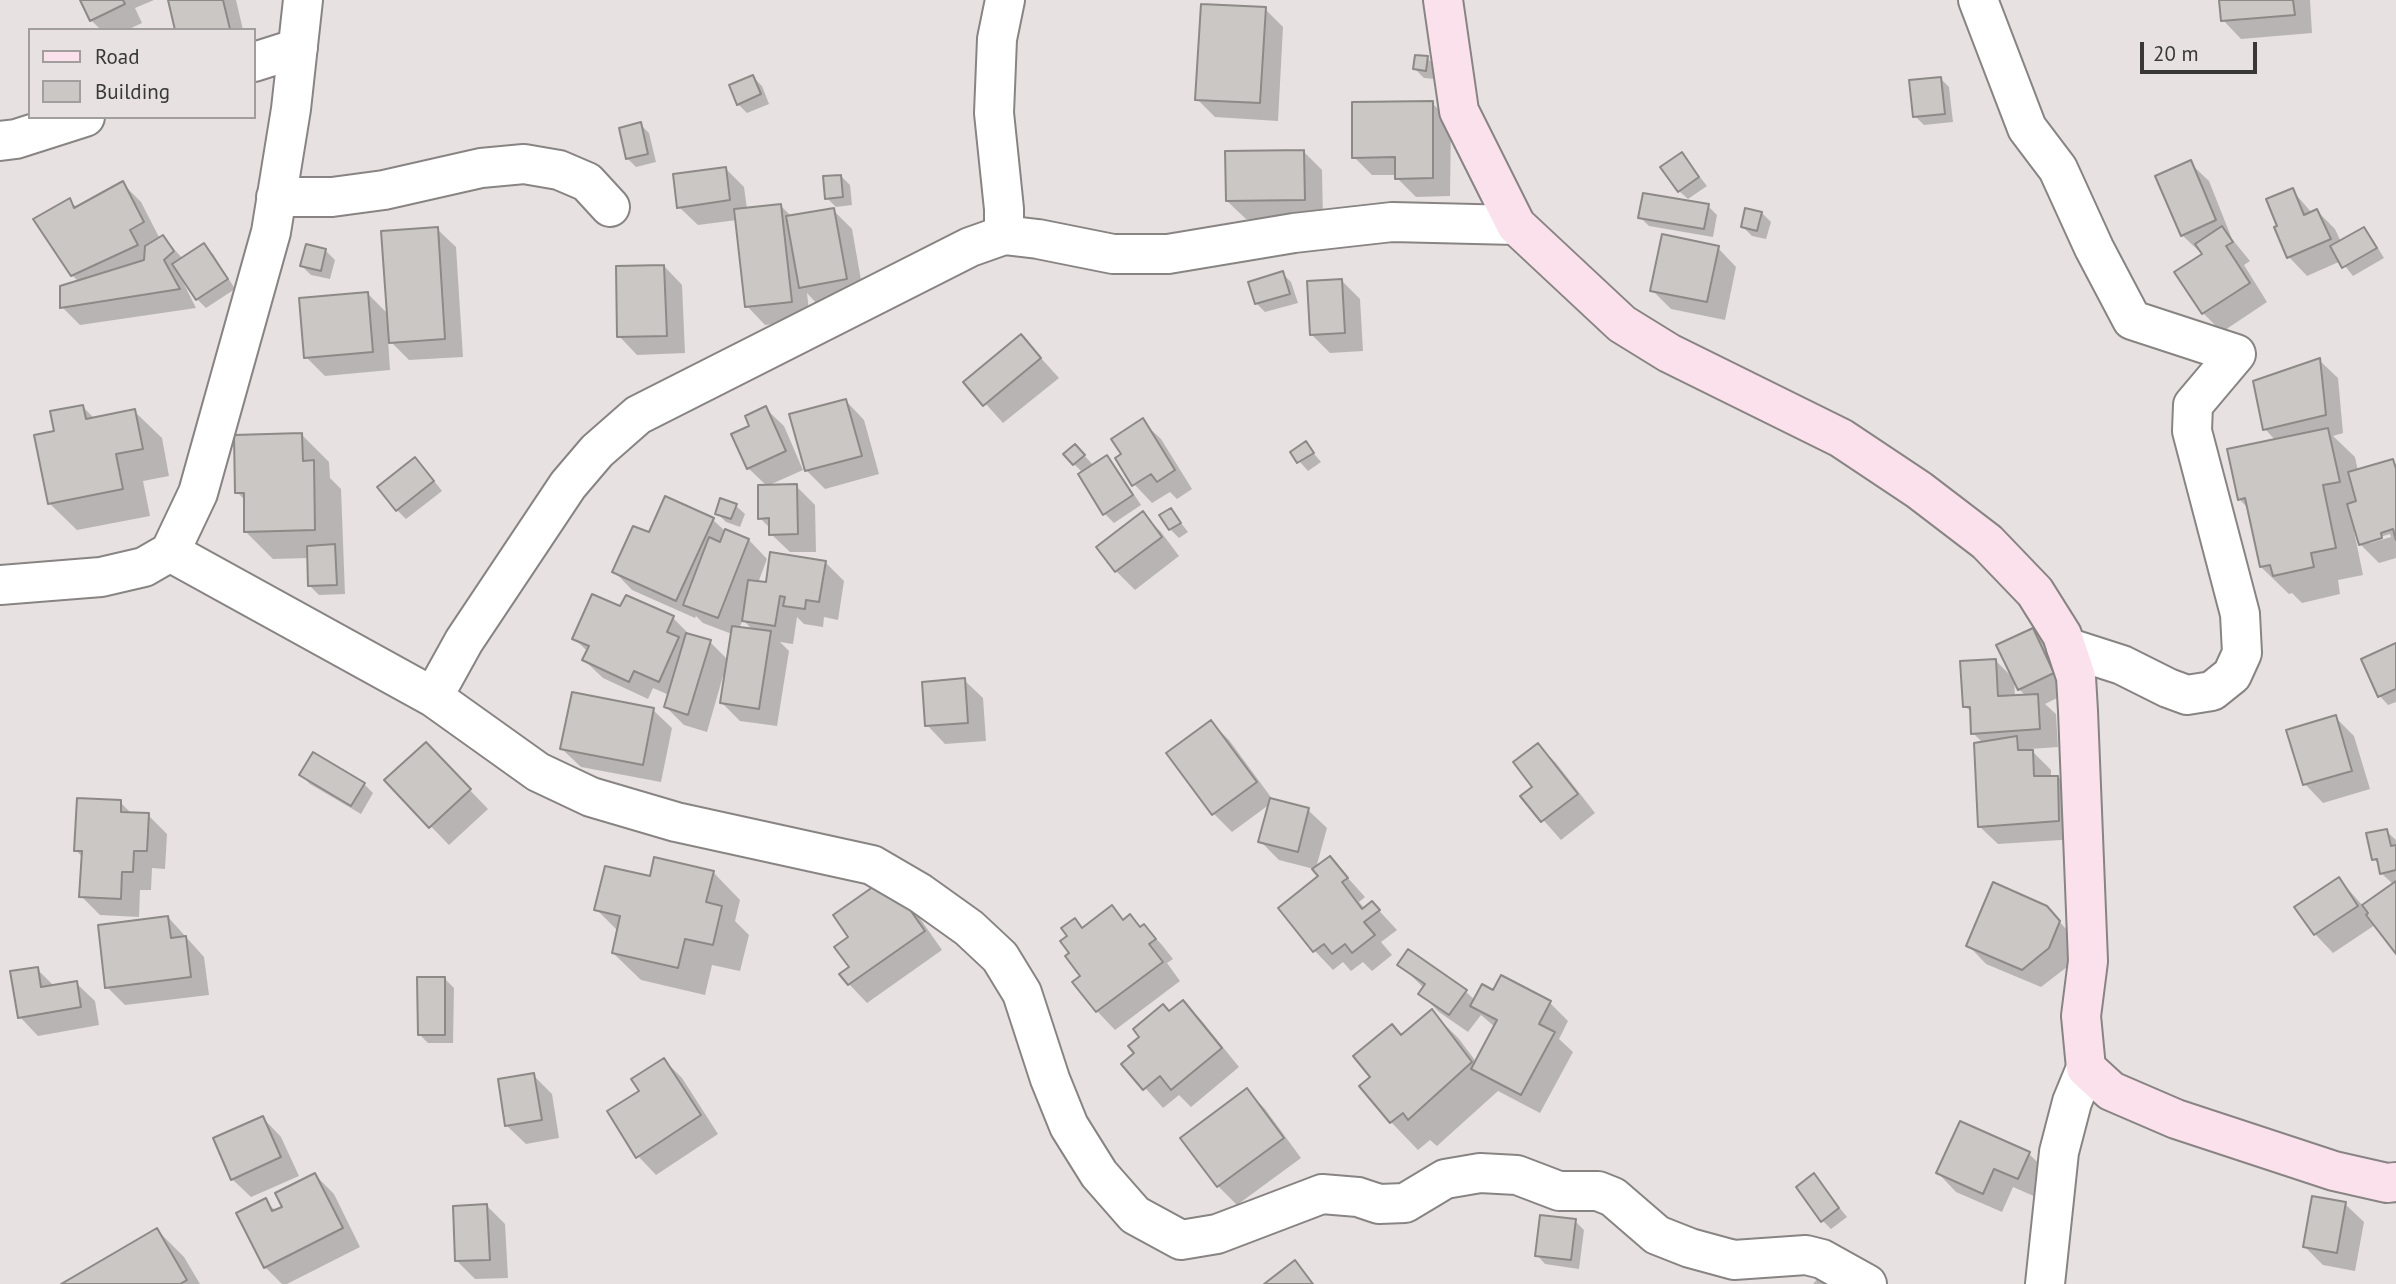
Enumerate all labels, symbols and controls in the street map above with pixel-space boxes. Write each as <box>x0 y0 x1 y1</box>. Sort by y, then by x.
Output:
legend <box>28 28 256 119</box>
scale bar <box>2144 28 2261 72</box>
text: 20 m <box>2153 40 2199 67</box>
text: Road <box>95 43 139 70</box>
text: Building <box>95 78 170 105</box>

